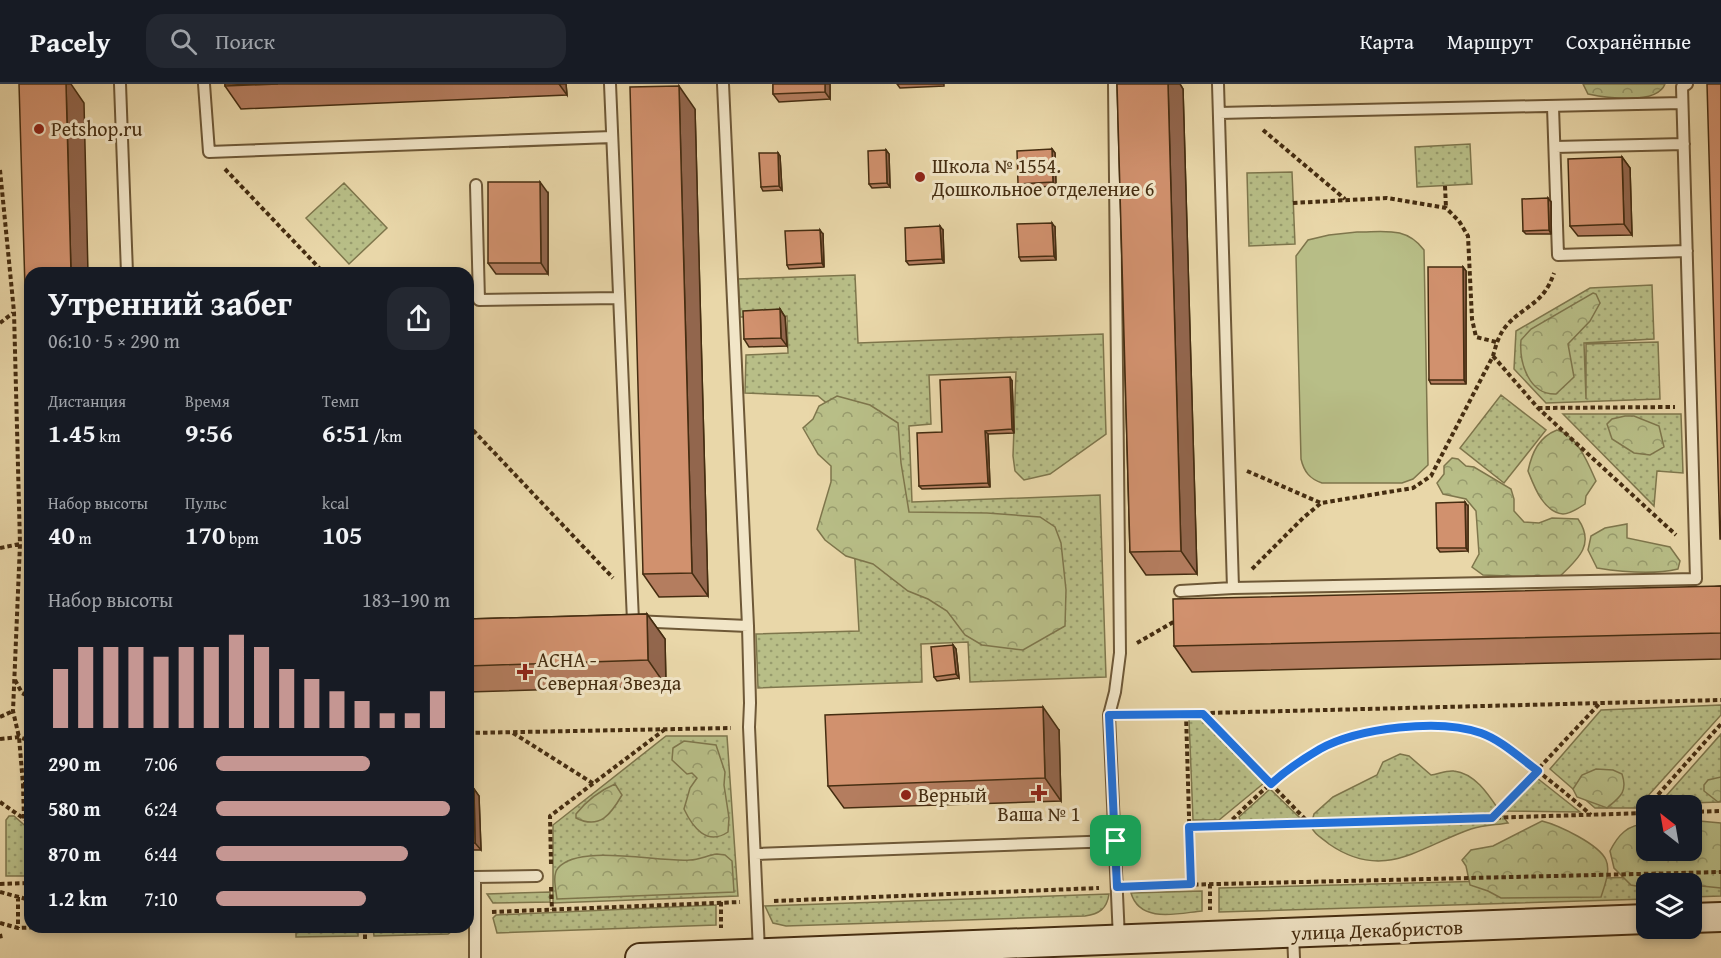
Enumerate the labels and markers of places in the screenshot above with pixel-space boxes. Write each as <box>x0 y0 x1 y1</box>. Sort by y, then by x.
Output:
place label: Petshop.ru <box>51 114 142 143</box>
marker: Petshop.ru <box>32 122 46 136</box>
place label: Школа № 1554. Дошкольное отделение 6 <box>931 151 1154 203</box>
marker: Школа № 1554. Дошкольное отделение 6 <box>913 170 927 184</box>
place label: АСНА - Северная Звезда <box>537 645 682 697</box>
marker: АСНА - Северная Звезда <box>518 665 532 679</box>
place label: Верный <box>918 780 987 809</box>
marker: Ваша № 1 <box>1032 786 1046 800</box>
marker: Верный <box>899 788 913 802</box>
place label: Ваша № 1 <box>998 799 1080 828</box>
pin <box>1090 815 1141 866</box>

